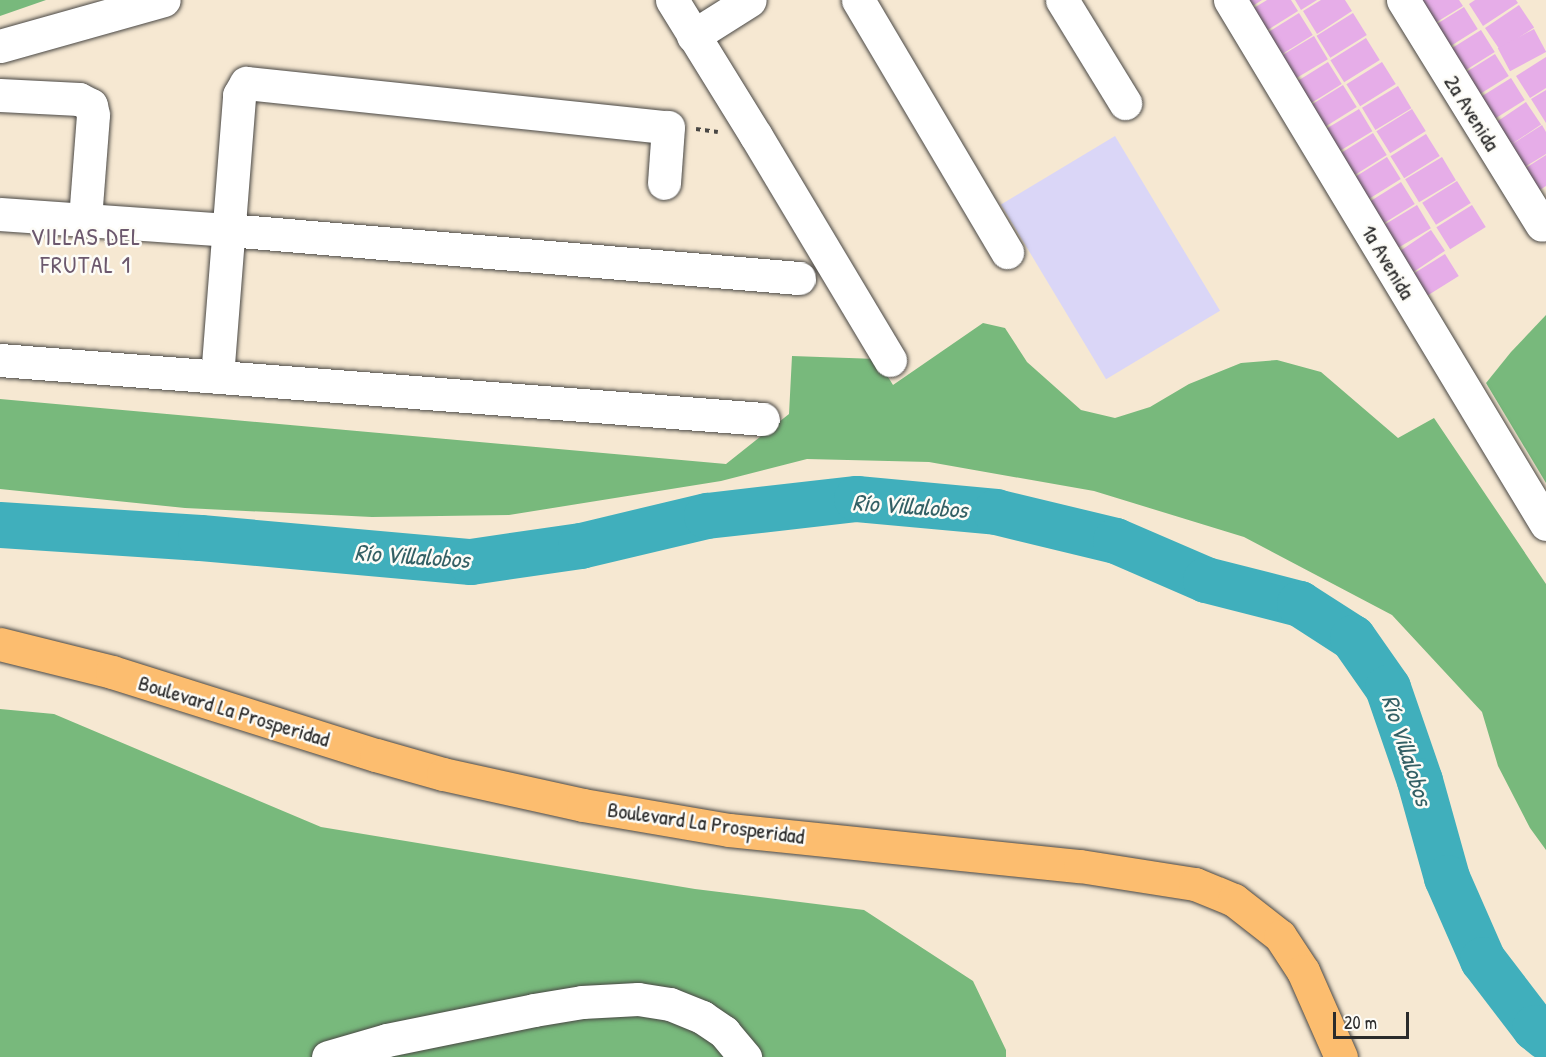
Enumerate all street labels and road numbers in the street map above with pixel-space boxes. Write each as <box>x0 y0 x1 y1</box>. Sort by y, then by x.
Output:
street label: 2a Avenida <box>1438 70 1506 156</box>
street label: 1a Avenida <box>1356 220 1420 304</box>
street label: Boulevard La Prosperidad <box>135 669 333 753</box>
street label: Boulevard La Prosperidad <box>606 796 806 850</box>

